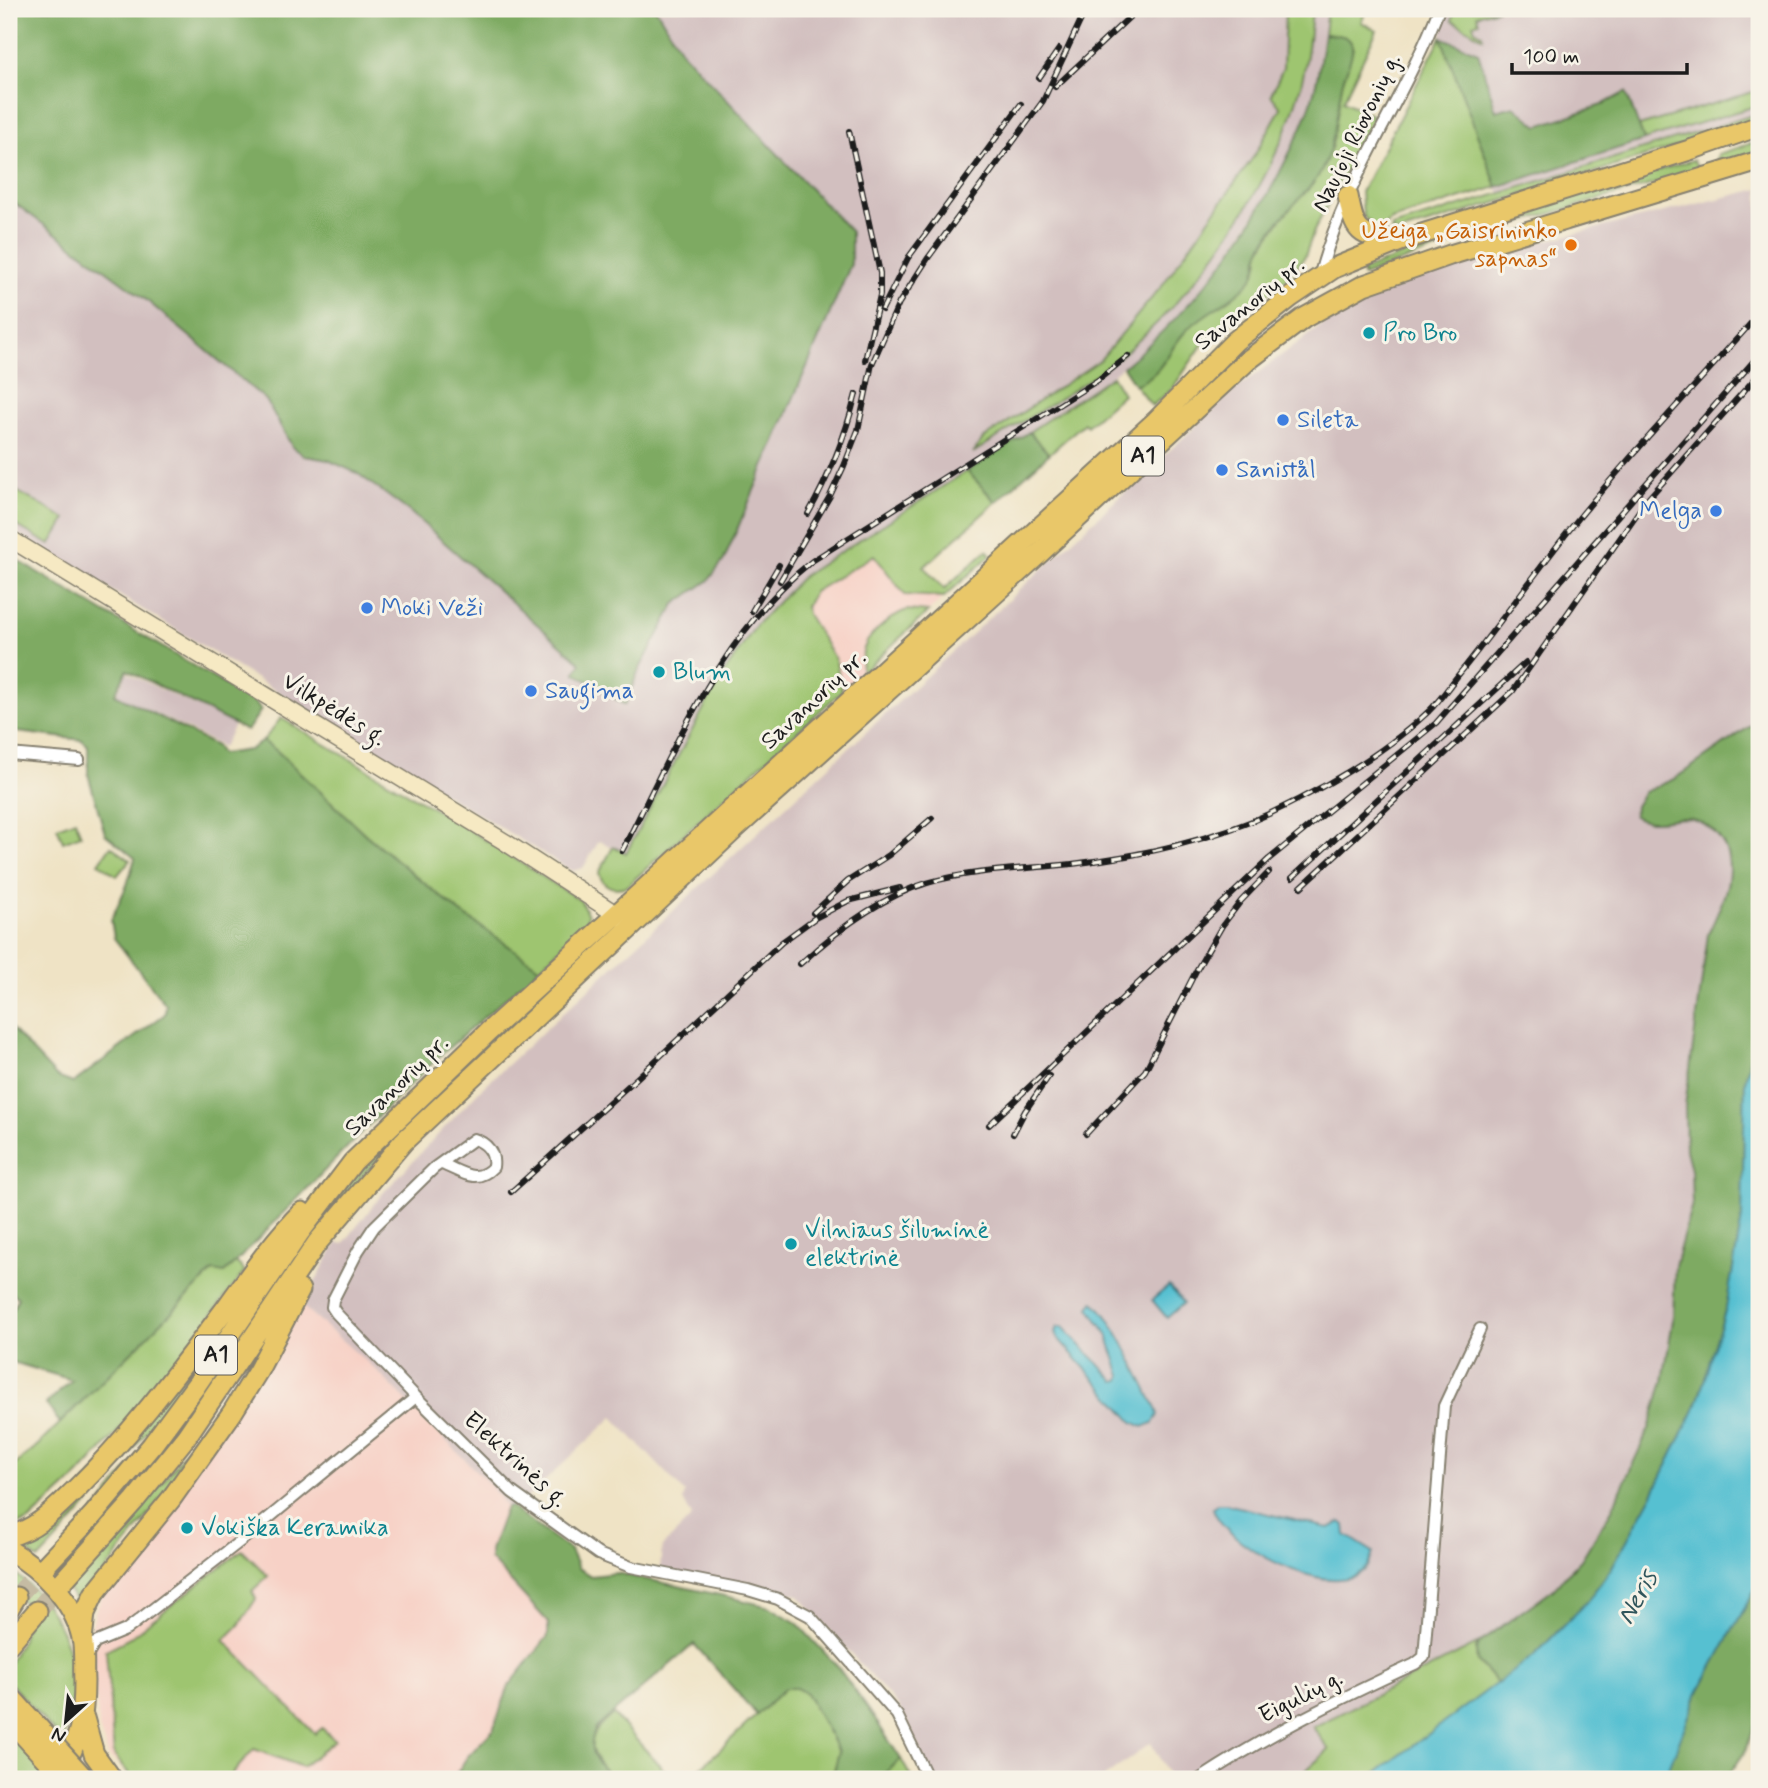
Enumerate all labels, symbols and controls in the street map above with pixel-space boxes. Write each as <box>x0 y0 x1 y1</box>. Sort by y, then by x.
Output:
scale bar <box>1512 32 1688 76</box>
text: 100 m <box>1523 43 1579 71</box>
street label: Naujoji Riovonių g. <box>1305 48 1409 218</box>
place label: Užeiga „Gaisrininko sapnas“ <box>1362 216 1557 275</box>
marker: Užeiga „Gaisrininko sapnas“ <box>1563 237 1579 253</box>
street label: Savanorių pr. <box>1188 250 1312 358</box>
place label: Pro Bro <box>1383 318 1457 349</box>
marker: Pro Bro <box>1361 325 1377 341</box>
place label: Sileta <box>1297 405 1359 436</box>
marker: Sileta <box>1275 412 1291 428</box>
road number: A1 <box>1122 436 1164 476</box>
place label: Sanistål <box>1236 455 1316 486</box>
marker: Sanistål <box>1214 462 1230 478</box>
place label: Melga <box>1639 496 1702 529</box>
marker: Melga <box>1708 503 1724 519</box>
place label: Moki Veži <box>381 593 483 624</box>
marker: Moki Veži <box>359 600 375 616</box>
street label: Savanorių pr. <box>755 643 873 757</box>
place label: Blum <box>673 657 731 688</box>
marker: Blum <box>651 664 667 680</box>
street label: Vilkpėdės g. <box>275 666 392 756</box>
place label: Saugima <box>545 676 634 710</box>
marker: Saugima <box>523 683 539 699</box>
street label: Savanorių pr. <box>338 1028 456 1144</box>
place label: Vilniaus šiluminė elektrinė <box>805 1215 989 1274</box>
marker: Vilniaus šiluminė elektrinė <box>783 1236 799 1252</box>
road number: A1 <box>195 1336 237 1374</box>
street label: Elektrinės g. <box>454 1405 574 1517</box>
place label: Vokiška Keramika <box>201 1513 389 1544</box>
marker: Vokiška Keramika <box>179 1520 195 1536</box>
water label: Neris <box>1609 1563 1668 1631</box>
street label: Eigulių g. <box>1254 1663 1348 1731</box>
north arrow <box>32 1686 102 1756</box>
text: N <box>48 1721 70 1749</box>

